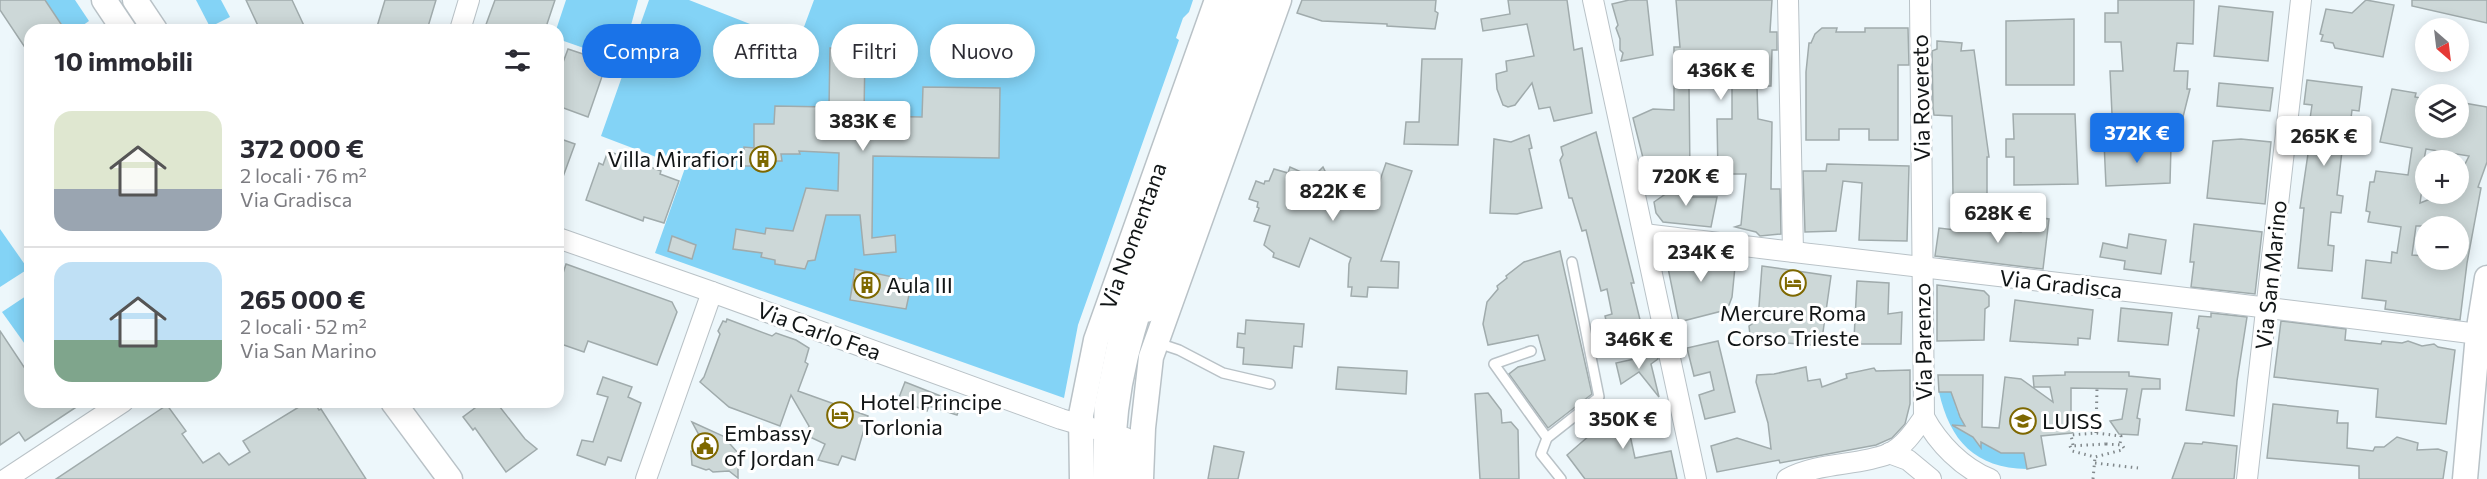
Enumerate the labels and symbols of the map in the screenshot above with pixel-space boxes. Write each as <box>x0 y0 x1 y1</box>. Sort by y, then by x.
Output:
north arrow <box>2415 18 2469 72</box>
street label: Via Rovereto <box>1906 34 1935 162</box>
pin: 436K € <box>1672 50 1770 101</box>
pin: 383K € <box>814 101 912 152</box>
pin: 372K € <box>2088 113 2186 164</box>
pin: 265K € <box>2275 116 2373 167</box>
building icon: Villa Mirafiori <box>748 144 778 174</box>
place label: Villa Mirafiori <box>608 145 744 172</box>
pin: 720K € <box>1637 156 1735 207</box>
street label: Via Nomentana <box>1093 159 1172 313</box>
pin: 822K € <box>1284 171 1382 222</box>
pin: 628K € <box>1949 193 2047 244</box>
street label: Via San Marino <box>2249 199 2292 351</box>
pin: 234K € <box>1652 232 1750 283</box>
street label: Via Gradisca <box>1998 264 2124 303</box>
hotel icon: Mercure Roma Corso Trieste <box>1778 268 1808 298</box>
building icon: Aula III <box>852 270 882 300</box>
place label: Aula III <box>886 271 953 298</box>
street label: Via Parenzo <box>1908 283 1937 401</box>
street label: Via Carlo Fea <box>753 296 885 365</box>
place label: Mercure Roma Corso Trieste <box>1720 299 1866 351</box>
pin: 346K € <box>1590 319 1688 370</box>
place label: Hotel Principe Torlonia <box>860 388 1002 440</box>
pin: 350K € <box>1574 399 1672 450</box>
hotel icon: Hotel Principe Torlonia <box>825 400 855 430</box>
school or university icon: LUISS <box>2008 406 2038 436</box>
place label: LUISS <box>2042 407 2102 434</box>
place label: Embassy of Jordan <box>724 419 815 471</box>
public building icon: Embassy of Jordan <box>690 431 720 461</box>

